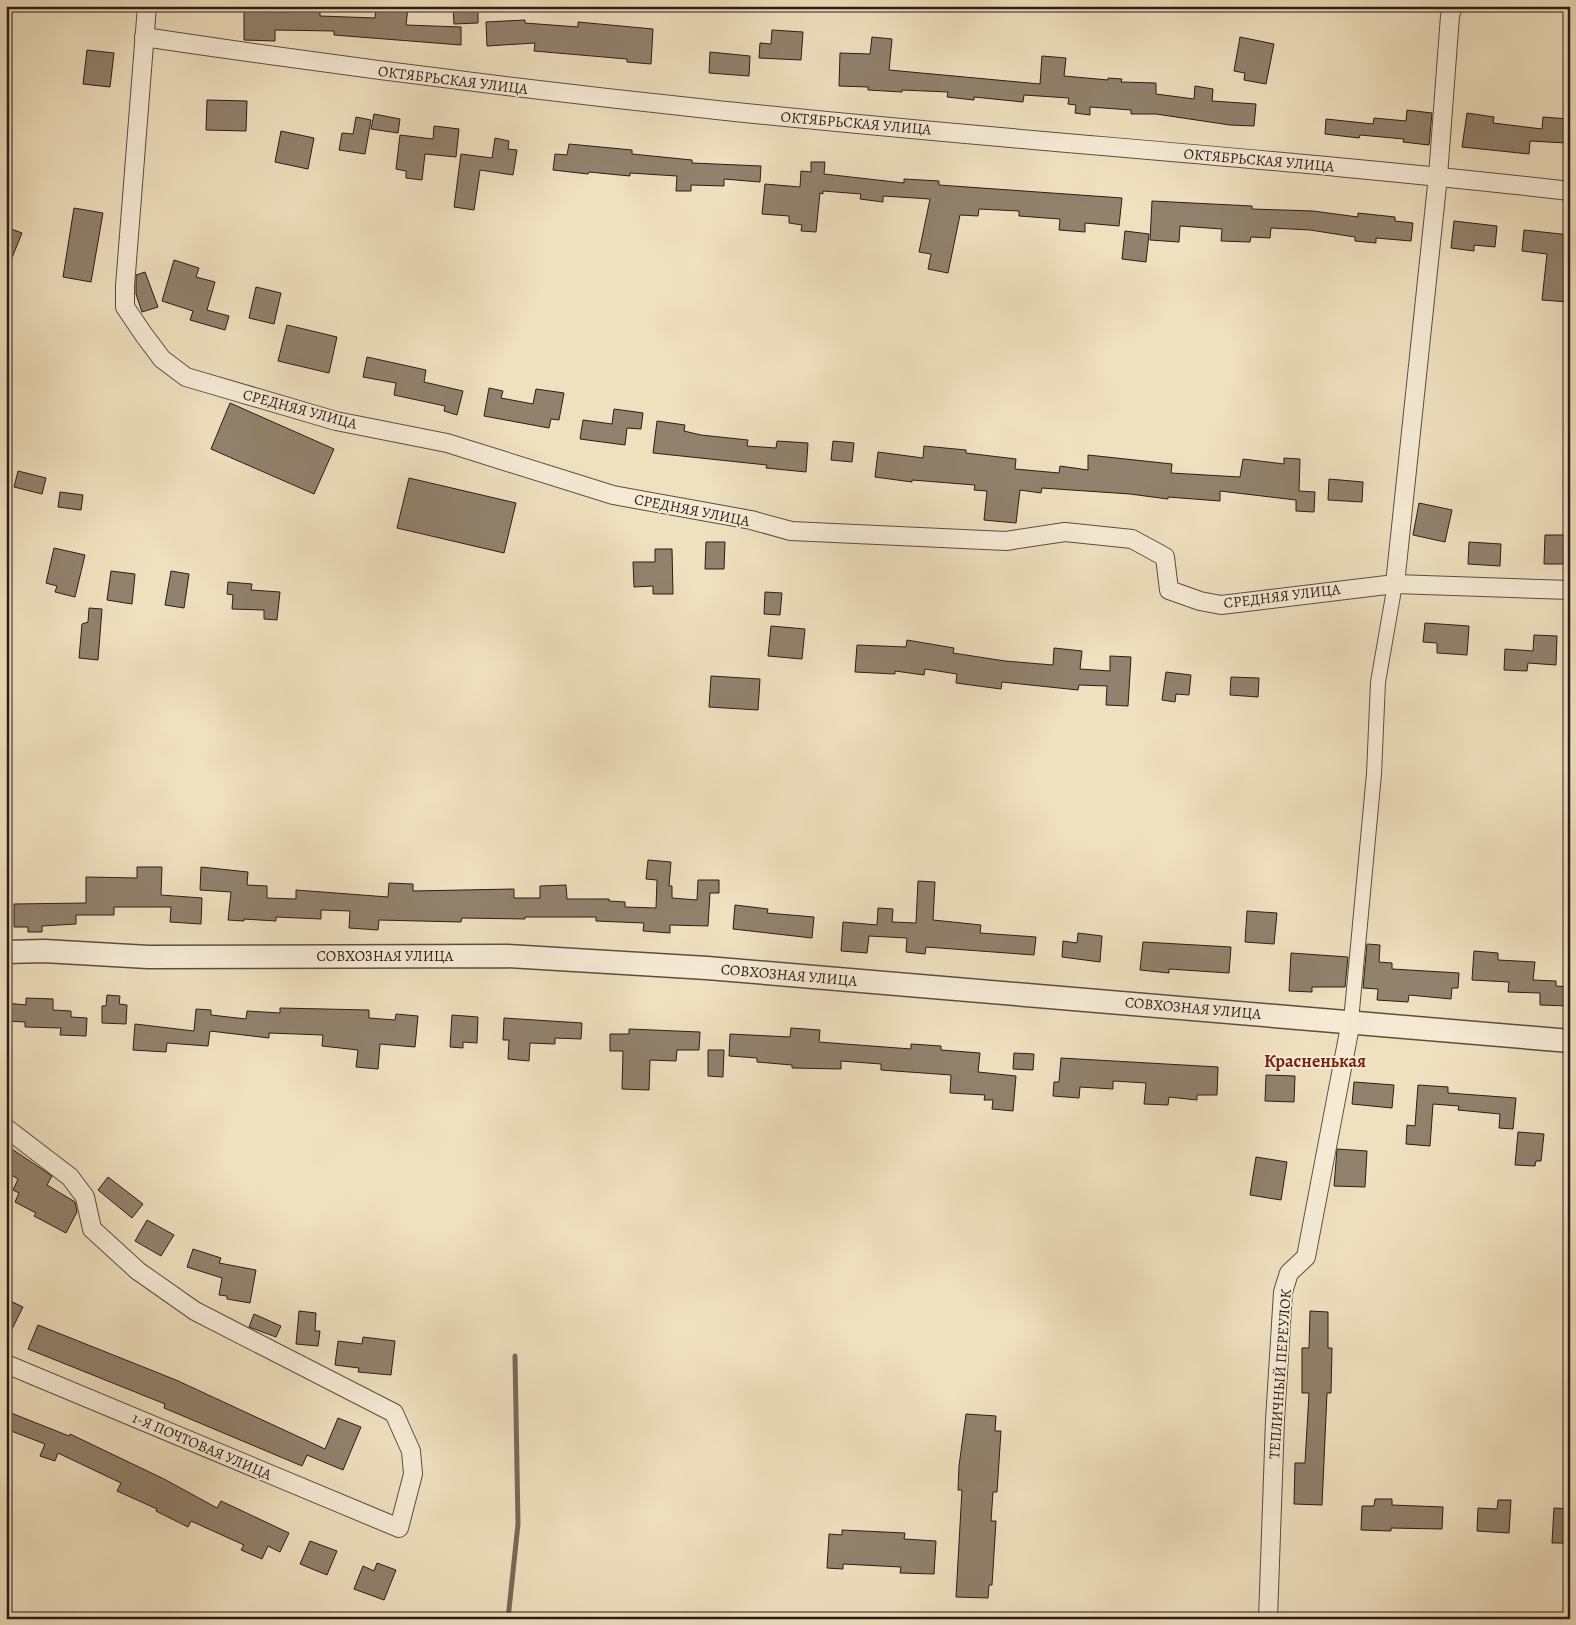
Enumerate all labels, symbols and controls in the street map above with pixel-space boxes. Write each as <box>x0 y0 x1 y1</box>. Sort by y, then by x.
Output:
street label: ОКТЯБРЬСКАЯ УЛИЦА <box>377 61 529 99</box>
street label: ОКТЯБРЬСКАЯ УЛИЦА <box>780 106 932 140</box>
street label: ОКТЯБРЬСКАЯ УЛИЦА <box>1183 143 1335 177</box>
street label: СРЕДНЯЯ УЛИЦА <box>241 384 359 434</box>
street label: СРЕДНЯЯ УЛИЦА <box>632 489 752 531</box>
street label: СРЕДНЯЯ УЛИЦА <box>1223 579 1342 613</box>
street label: СОВХОЗНАЯ УЛИЦА <box>317 946 454 966</box>
street label: СОВХОЗНАЯ УЛИЦА <box>720 959 858 991</box>
street label: СОВХОЗНАЯ УЛИЦА <box>1124 992 1262 1024</box>
district label: Красненькая <box>1264 1049 1366 1073</box>
street label: ТЕПЛИЧНЫЙ ПЕРЕУЛОК <box>1264 1288 1296 1460</box>
street label: 1-Я ПОЧТОВАЯ УЛИЦА <box>129 1408 275 1485</box>

